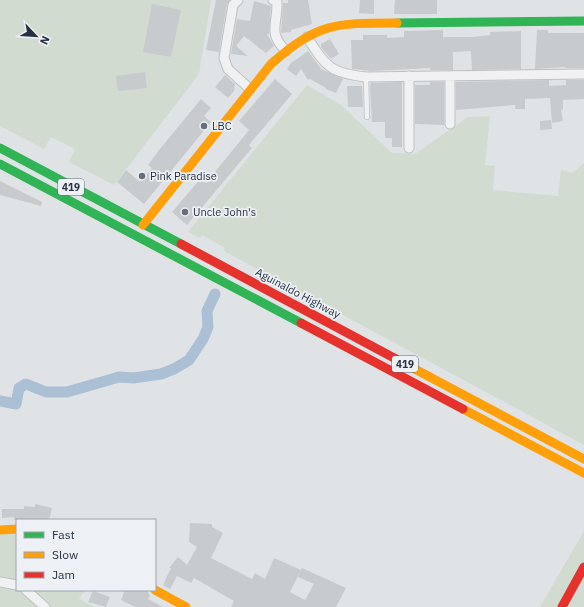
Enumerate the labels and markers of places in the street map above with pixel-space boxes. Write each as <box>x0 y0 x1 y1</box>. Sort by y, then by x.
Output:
place label: LBC <box>212 119 232 133</box>
marker: LBC <box>199 121 209 131</box>
place label: Pink Paradise <box>150 169 217 183</box>
marker: Pink Paradise <box>137 171 147 181</box>
place label: Uncle John's <box>193 205 256 219</box>
marker: Uncle John's <box>180 207 190 217</box>

